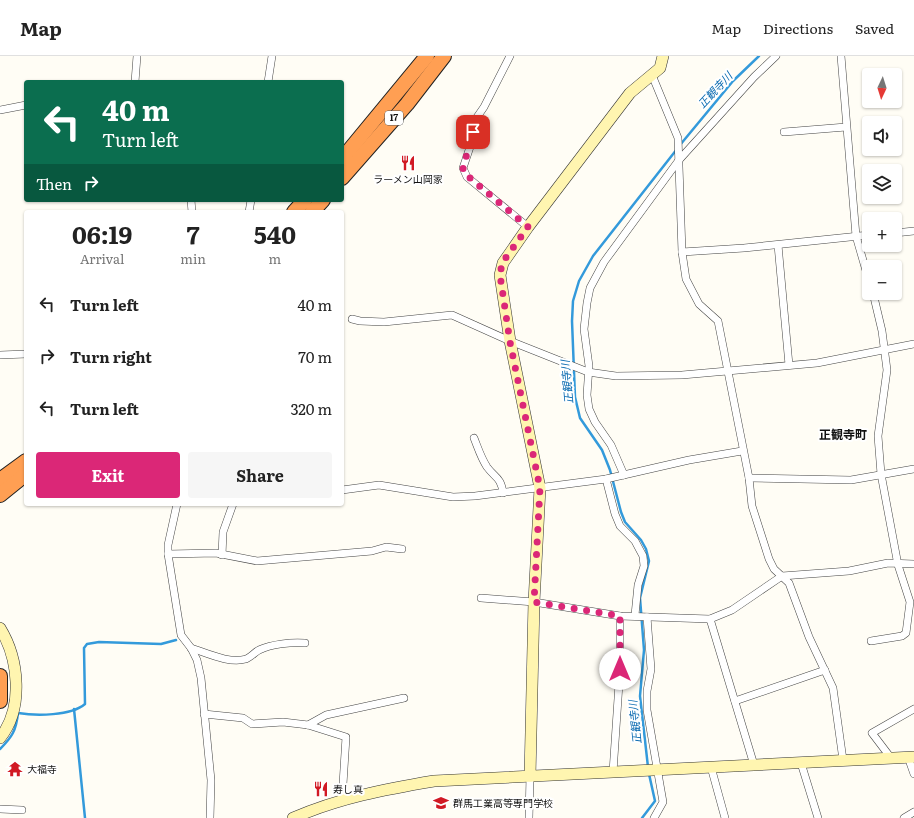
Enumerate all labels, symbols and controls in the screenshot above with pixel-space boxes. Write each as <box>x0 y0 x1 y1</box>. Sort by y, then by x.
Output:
text: Map <box>20 14 62 42</box>
text: Map <box>711 18 741 38</box>
text: Directions <box>763 18 833 38</box>
text: Saved <box>855 18 894 38</box>
water label: 正観寺川 <box>693 67 736 111</box>
north arrow <box>862 68 902 108</box>
map controls <box>862 68 902 300</box>
text: 40 m <box>102 88 170 130</box>
icon: left <box>36 96 88 148</box>
road number: 17 <box>385 111 403 125</box>
pin <box>456 115 490 149</box>
button: sound <box>862 116 902 156</box>
icon: arrive <box>462 121 484 143</box>
text: Turn left <box>102 126 179 153</box>
restaurant icon: ラーメン山岡家 <box>399 154 417 172</box>
button: layers <box>862 164 902 204</box>
place label: ラーメン山岡家 <box>373 171 443 186</box>
text: Then <box>36 172 72 195</box>
icon: right <box>80 172 102 194</box>
button: + <box>862 212 902 252</box>
text: 06:19 <box>72 216 132 251</box>
text: 7 <box>187 216 200 251</box>
text: 540 <box>254 216 296 251</box>
text: Arrival <box>80 249 124 268</box>
text: min <box>180 249 206 268</box>
text: m <box>269 249 281 268</box>
button: − <box>862 260 902 300</box>
icon: left <box>36 293 58 315</box>
text: Turn left <box>70 293 139 316</box>
text: 40 m <box>298 293 332 316</box>
icon: right <box>36 345 58 367</box>
text: Turn right <box>70 345 152 368</box>
text: 70 m <box>298 345 332 368</box>
water label: 正観寺川 <box>556 358 576 405</box>
icon: left <box>36 397 58 419</box>
text: Turn left <box>70 397 139 420</box>
text: 320 m <box>290 397 332 420</box>
district label: 正観寺町 <box>819 425 867 443</box>
button: Exit <box>36 452 180 498</box>
button: Share <box>188 452 332 498</box>
position arrow <box>599 648 641 690</box>
water label: 正観寺川 <box>624 698 644 745</box>
temple icon: 大福寺 <box>6 760 24 778</box>
place label: 大福寺 <box>27 761 57 776</box>
restaurant icon: 寿し真 <box>312 780 330 798</box>
place label: 寿し真 <box>333 781 363 796</box>
school or university icon: 群馬工業高等専門学校 <box>432 794 450 812</box>
place label: 群馬工業高等専門学校 <box>453 795 553 810</box>

